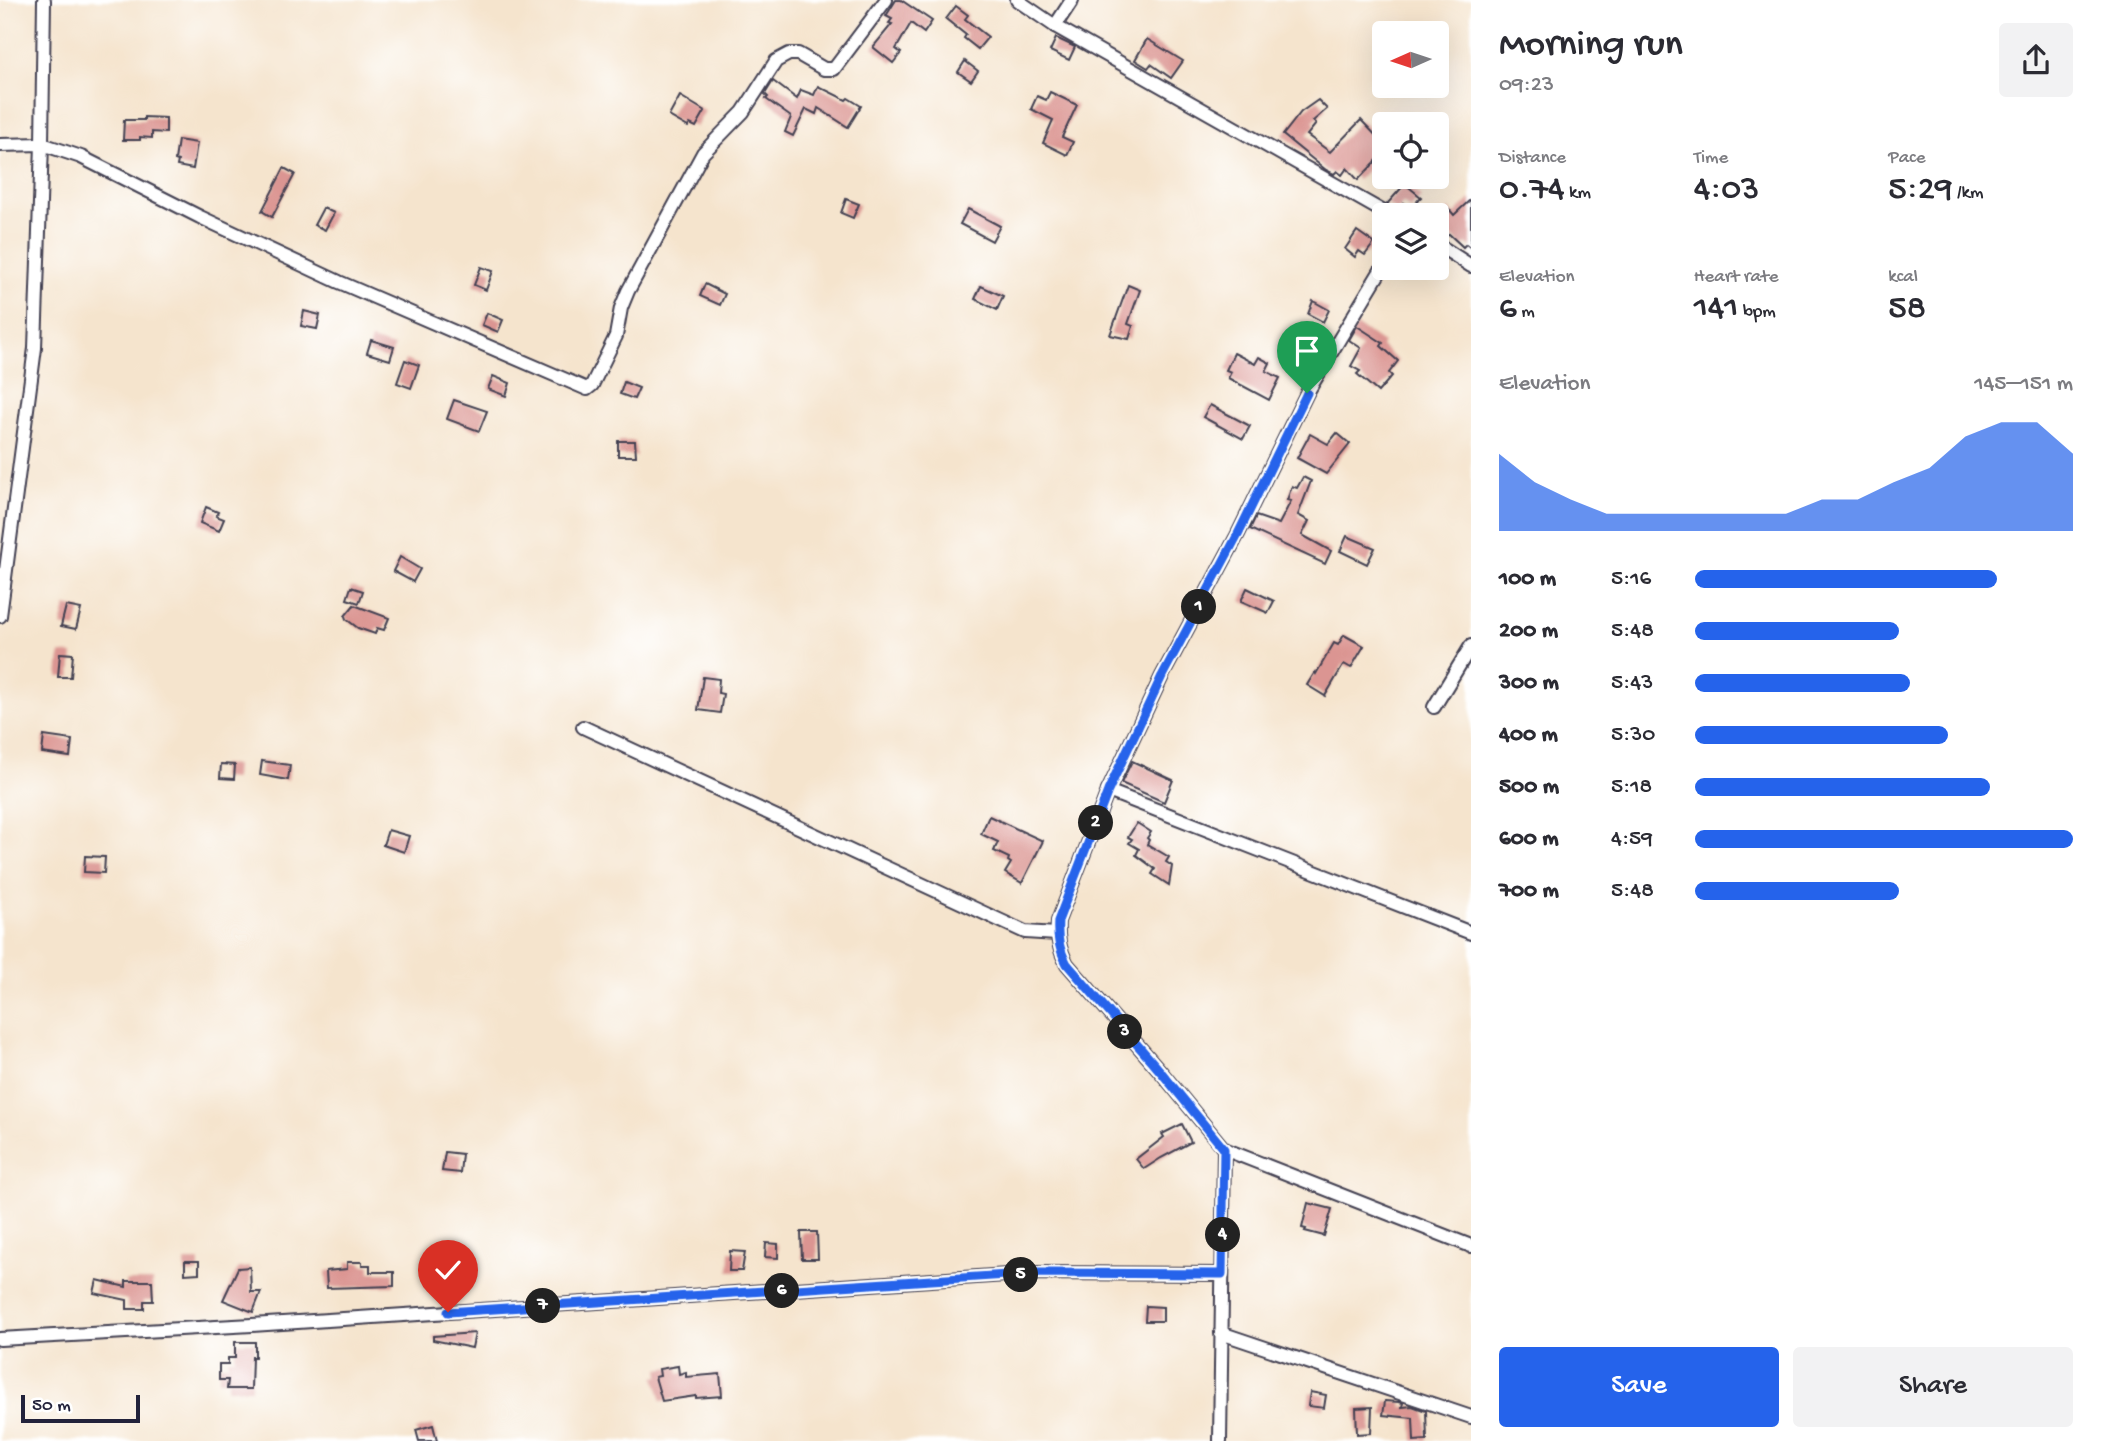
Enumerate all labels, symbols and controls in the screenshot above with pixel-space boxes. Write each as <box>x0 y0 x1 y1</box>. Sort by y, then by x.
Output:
north arrow <box>1372 21 1449 98</box>
map controls <box>1372 21 1449 280</box>
button: share <box>1999 23 2073 97</box>
text: Morning run <box>1499 24 1683 68</box>
text: 09:23 <box>1499 72 1554 99</box>
button: locate <box>1372 112 1449 189</box>
text: Distance <box>1499 147 1566 170</box>
text: Time <box>1694 147 1728 170</box>
text: Pace <box>1888 147 1926 170</box>
text: 0.74 <box>1499 170 1565 211</box>
text: 4:03 <box>1694 170 1759 211</box>
text: 5:29 <box>1888 170 1952 211</box>
text: km <box>1565 182 1591 205</box>
text: /km <box>1952 182 1983 205</box>
button: layers <box>1372 203 1449 280</box>
text: Elevation <box>1499 266 1575 289</box>
text: Heart rate <box>1694 266 1779 289</box>
text: kcal <box>1888 266 1918 289</box>
text: 6 <box>1499 289 1517 330</box>
text: 141 <box>1694 289 1738 330</box>
text: 58 <box>1888 289 1926 330</box>
text: m <box>1517 301 1535 324</box>
text: bpm <box>1738 301 1776 324</box>
pin <box>1277 321 1337 393</box>
icon: arrive <box>1288 332 1326 370</box>
text: Elevation <box>1499 371 1590 398</box>
text: 145–151 m <box>1974 371 2073 398</box>
text: 100 m <box>1499 566 1556 593</box>
text: 5:16 <box>1611 566 1651 593</box>
pin: 1 <box>1182 590 1216 624</box>
text: 1 <box>1195 595 1202 618</box>
text: 200 m <box>1499 618 1558 645</box>
text: 5:48 <box>1611 618 1654 645</box>
text: 300 m <box>1499 670 1559 697</box>
text: 5:43 <box>1611 670 1653 697</box>
text: 400 m <box>1499 722 1558 749</box>
text: 5:30 <box>1611 722 1655 749</box>
text: 500 m <box>1499 774 1559 801</box>
text: 5:18 <box>1611 774 1652 801</box>
pin: 2 <box>1078 806 1114 840</box>
text: 2 <box>1091 811 1100 834</box>
text: 600 m <box>1499 826 1559 853</box>
text: 4:59 <box>1611 826 1653 853</box>
text: 700 m <box>1499 878 1559 905</box>
text: 5:48 <box>1611 878 1654 905</box>
pin: 3 <box>1108 1014 1142 1050</box>
text: 3 <box>1120 1020 1129 1043</box>
pin: 4 <box>1206 1218 1240 1252</box>
text: 4 <box>1218 1223 1227 1246</box>
pin <box>418 1240 478 1312</box>
icon: check <box>429 1251 467 1289</box>
pin: 5 <box>1004 1258 1038 1292</box>
text: 5 <box>1016 1263 1026 1286</box>
pin: 6 <box>764 1274 800 1308</box>
text: 6 <box>777 1279 786 1302</box>
pin: 7 <box>526 1288 560 1324</box>
text: 7 <box>538 1294 547 1317</box>
button: Save <box>1499 1347 1779 1427</box>
button: Share <box>1793 1347 2073 1427</box>
scale bar <box>21 1392 140 1424</box>
text: 50 m <box>32 1395 71 1418</box>

